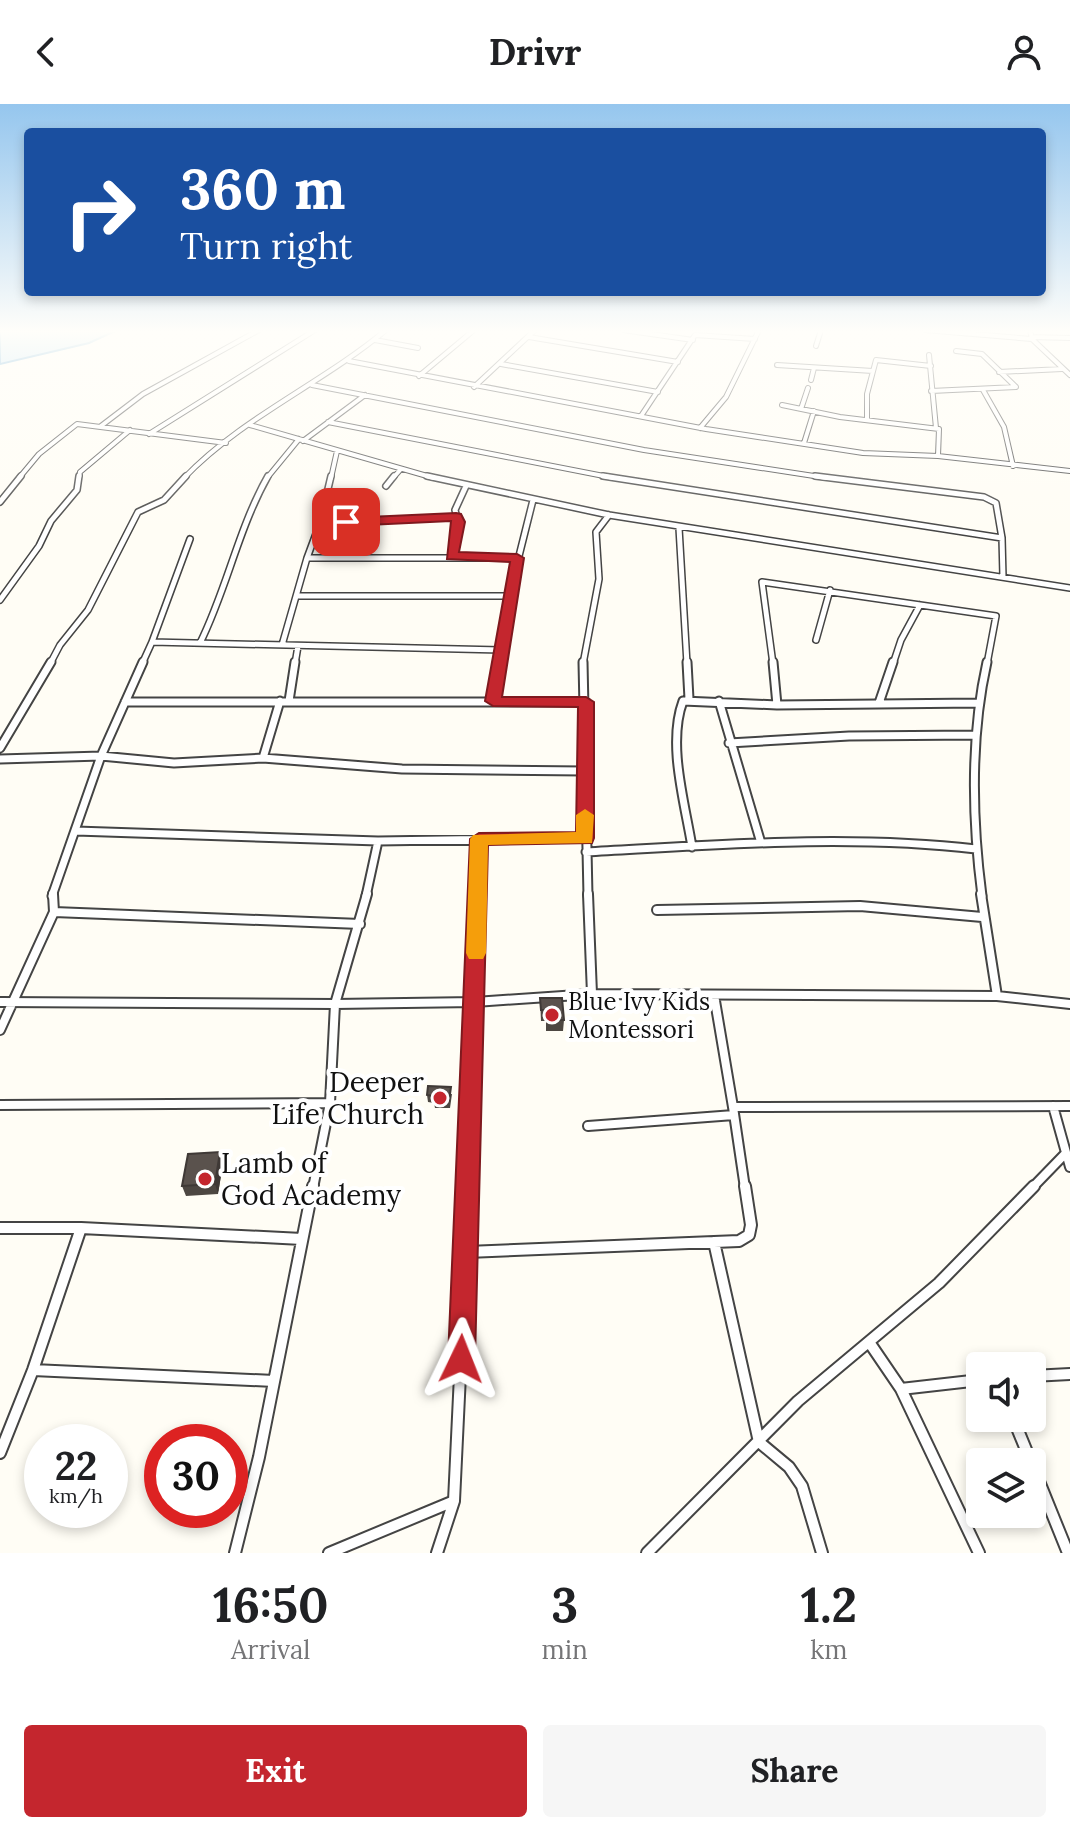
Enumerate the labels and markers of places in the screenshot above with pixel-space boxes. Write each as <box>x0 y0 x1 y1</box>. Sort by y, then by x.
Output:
pin <box>312 488 380 556</box>
place label: Blue Ivy Kids Montessori <box>568 986 710 1045</box>
marker: Blue Ivy Kids Montessori <box>543 1006 561 1024</box>
place label: Deeper Life Church <box>271 1064 424 1132</box>
marker: Deeper Life Church <box>431 1089 449 1107</box>
place label: Lamb of God Academy <box>221 1145 401 1213</box>
marker: Lamb of God Academy <box>196 1170 214 1188</box>

